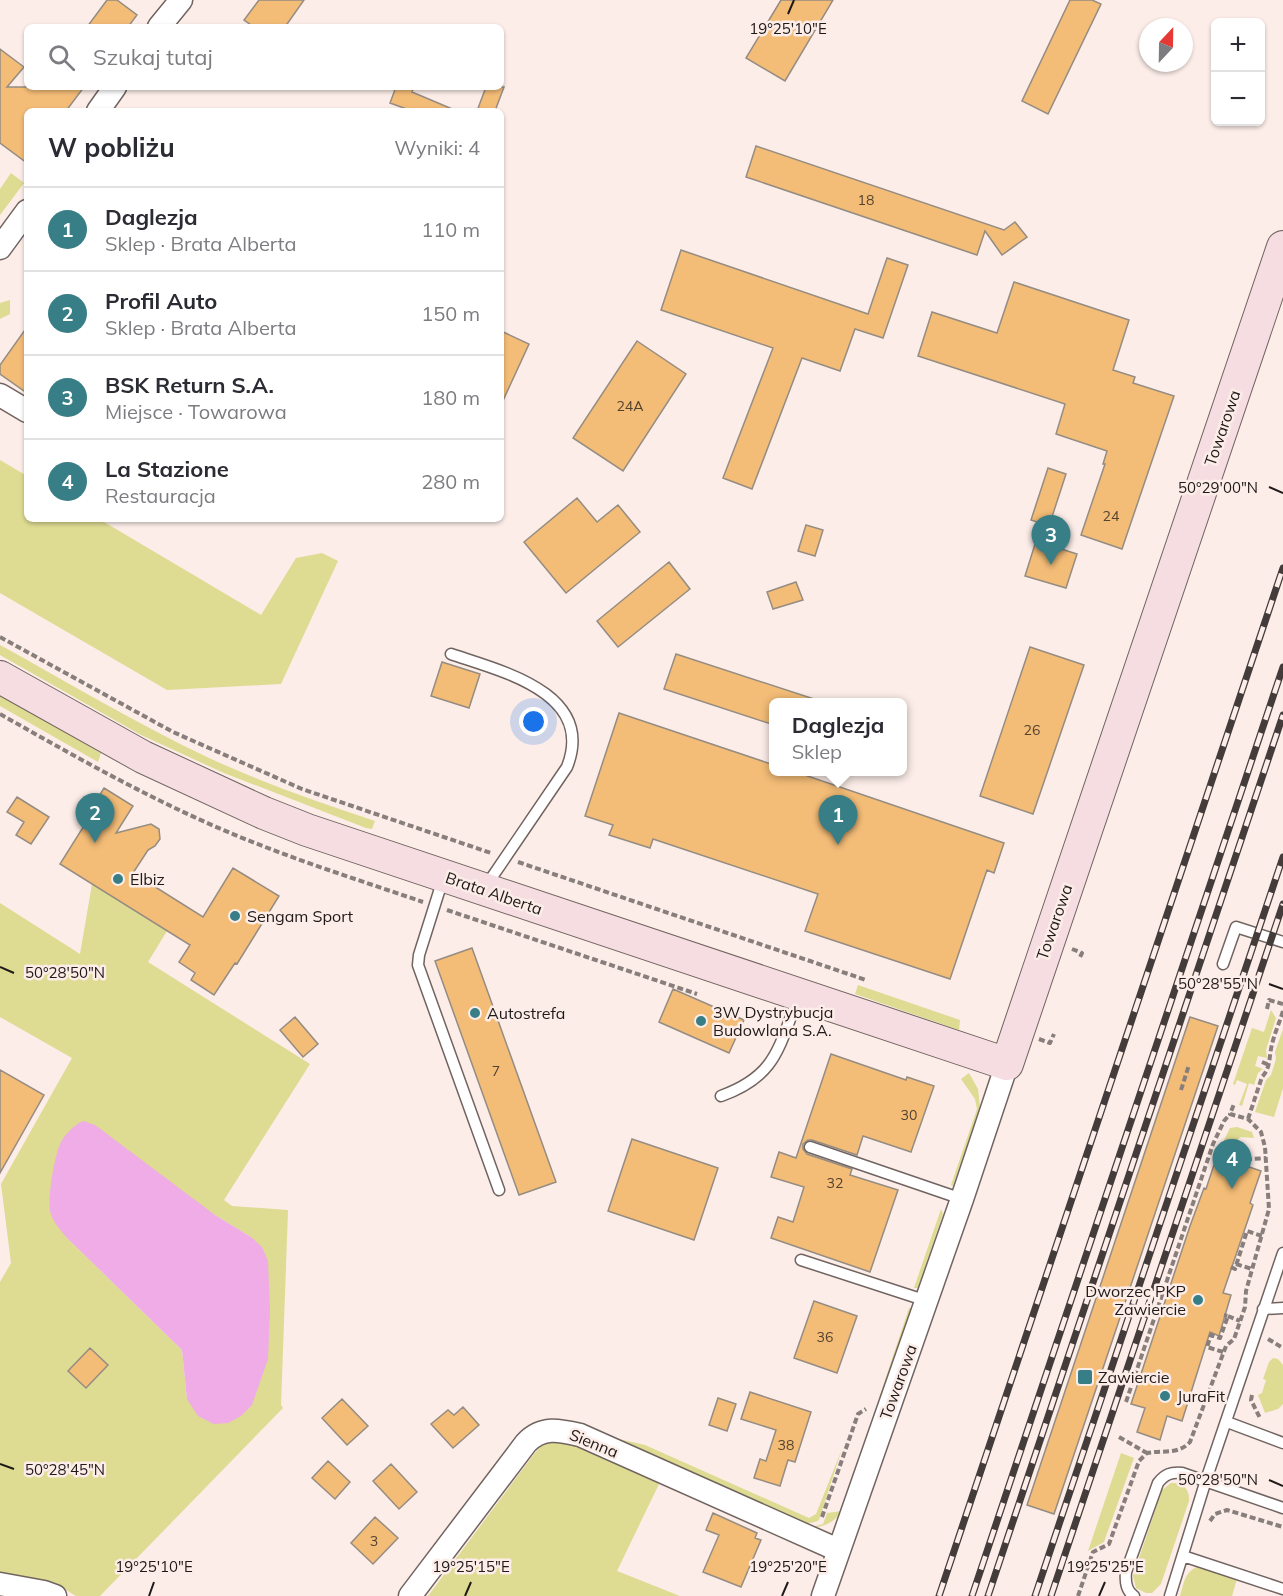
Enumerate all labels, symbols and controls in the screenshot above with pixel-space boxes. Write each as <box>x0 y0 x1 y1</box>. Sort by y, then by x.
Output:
north arrow <box>1139 18 1193 72</box>
map controls <box>1211 18 1265 126</box>
button: + <box>1211 18 1265 72</box>
text: 19°25'10"E <box>749 19 827 38</box>
search box <box>24 24 504 90</box>
icon: search <box>45 41 78 74</box>
text: Szukaj tutaj <box>93 43 213 71</box>
button: − <box>1211 72 1265 126</box>
text: W pobliżu <box>48 131 175 164</box>
text: Wyniki: 4 <box>394 135 480 160</box>
house number: 18 <box>858 191 874 209</box>
text: Daglezja <box>105 203 198 231</box>
text: 1 <box>62 217 74 242</box>
text: 110 m <box>421 217 480 242</box>
text: Sklep · Brata Alberta <box>105 231 297 256</box>
text: Profil Auto <box>105 287 217 315</box>
text: 2 <box>62 301 74 326</box>
text: 150 m <box>421 301 480 326</box>
text: Sklep · Brata Alberta <box>105 315 297 340</box>
text: BSK Return S.A. <box>105 371 274 399</box>
text: 3 <box>62 385 74 410</box>
text: 180 m <box>421 385 480 410</box>
street label: Towarowa <box>1200 387 1244 469</box>
house number: 24A <box>616 397 644 415</box>
text: Miejsce · Towarowa <box>105 399 287 424</box>
text: La Stazione <box>105 455 229 483</box>
text: 4 <box>62 469 74 494</box>
text: 280 m <box>421 469 480 494</box>
text: 50°29'00"N <box>1178 478 1258 497</box>
text: Restauracja <box>105 483 216 508</box>
house number: 24 <box>1103 507 1120 525</box>
pin: 3 <box>1032 516 1070 565</box>
popup <box>769 698 907 776</box>
your location <box>519 707 548 736</box>
text: Daglezja <box>792 711 884 739</box>
house number: 26 <box>1024 721 1040 739</box>
text: Sklep <box>792 739 842 764</box>
pin: 2 <box>76 794 115 843</box>
pin: 1 <box>818 796 858 845</box>
street label: Brata Alberta <box>443 867 545 919</box>
place label: Elbiz <box>130 869 165 889</box>
marker: Elbiz <box>111 872 125 886</box>
street label: Towarowa <box>1032 881 1076 963</box>
place label: Sengam Sport <box>247 906 353 926</box>
marker: Sengam Sport <box>228 909 242 923</box>
text: 50°28'50"N <box>25 963 105 982</box>
text: 50°28'55"N <box>1178 974 1258 993</box>
place label: 3W Dystrybucja Budowlana S.A. <box>713 1002 833 1040</box>
place label: Autostrefa <box>487 1003 565 1023</box>
marker: Autostrefa <box>468 1006 482 1020</box>
marker: 3W Dystrybucja Budowlana S.A. <box>694 1014 708 1028</box>
house number: 7 <box>492 1062 500 1080</box>
house number: 30 <box>901 1106 917 1124</box>
pin: 4 <box>1212 1140 1252 1189</box>
house number: 32 <box>827 1174 843 1192</box>
place label: Dworzec PKP Zawiercie <box>1085 1281 1186 1319</box>
marker: Dworzec PKP Zawiercie <box>1191 1293 1205 1307</box>
house number: 36 <box>817 1328 833 1346</box>
street label: Towarowa <box>875 1342 921 1422</box>
place label: Zawiercie <box>1098 1367 1169 1387</box>
marker: Zawiercie <box>1076 1368 1094 1386</box>
place label: JuraFit <box>1177 1386 1226 1406</box>
marker: JuraFit <box>1158 1389 1172 1403</box>
street label: Sienna <box>567 1424 621 1462</box>
house number: 38 <box>778 1436 794 1454</box>
text: 50°28'45"N <box>25 1460 105 1479</box>
text: 50°28'50"N <box>1178 1470 1258 1489</box>
house number: 3 <box>370 1532 378 1550</box>
text: 19°25'10"E <box>115 1557 193 1576</box>
text: 19°25'15"E <box>432 1557 510 1576</box>
text: 19°25'20"E <box>749 1557 827 1576</box>
text: 19°25'25"E <box>1066 1557 1144 1576</box>

